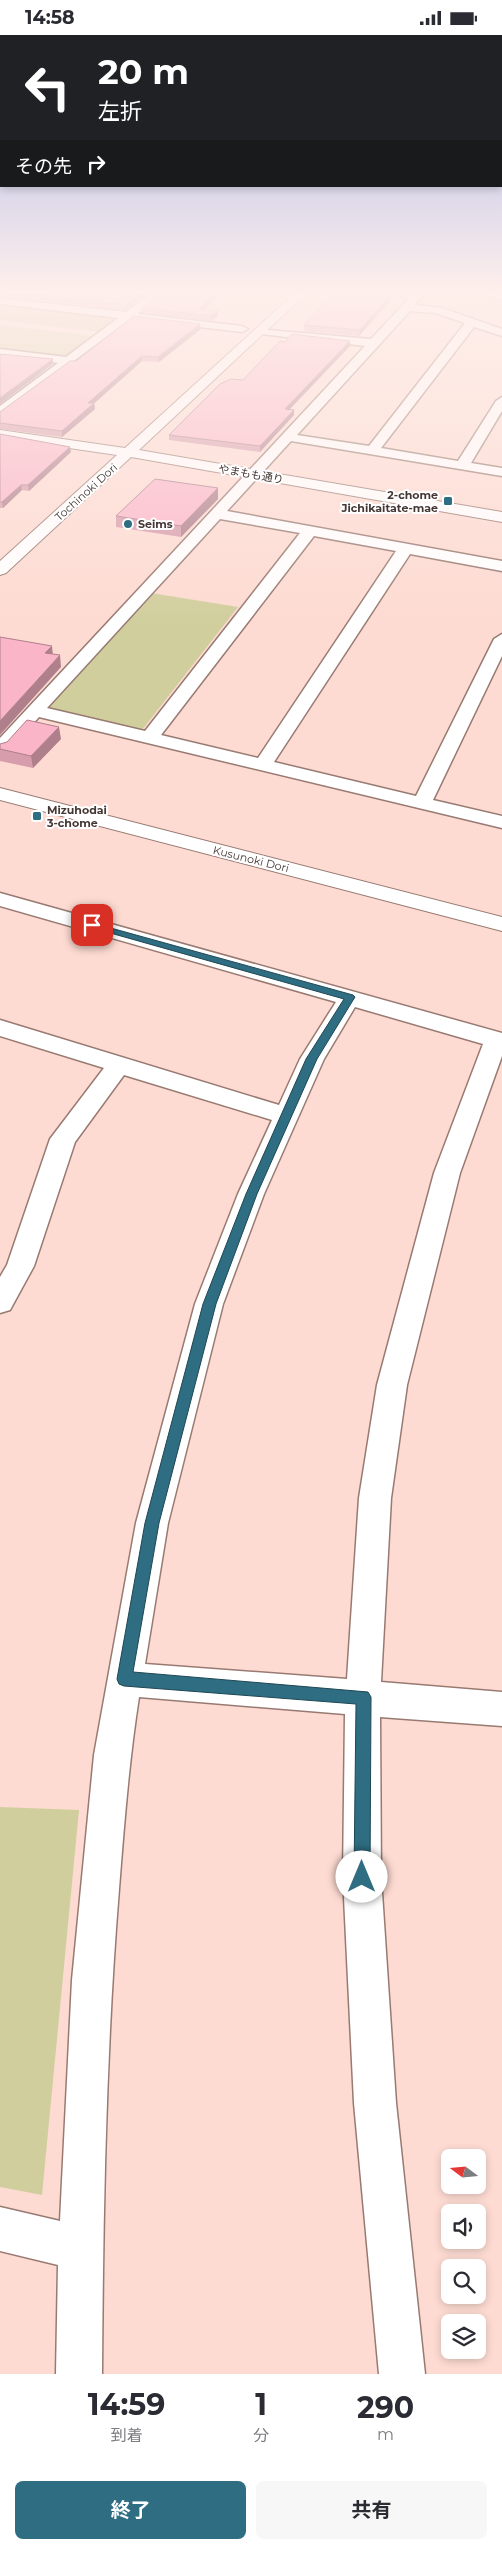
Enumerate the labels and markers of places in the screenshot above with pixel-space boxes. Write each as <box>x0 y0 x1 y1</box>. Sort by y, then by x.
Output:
place label: 2-chome Jichikaitate-mae <box>341 488 438 515</box>
marker: 2-chome Jichikaitate-mae <box>442 495 454 507</box>
place label: Seims <box>138 517 173 531</box>
marker: Seims <box>122 518 134 530</box>
place label: Mizuhodai 3-chome <box>46 803 107 830</box>
marker: Mizuhodai 3-chome <box>31 810 43 822</box>
pin <box>71 904 113 946</box>

